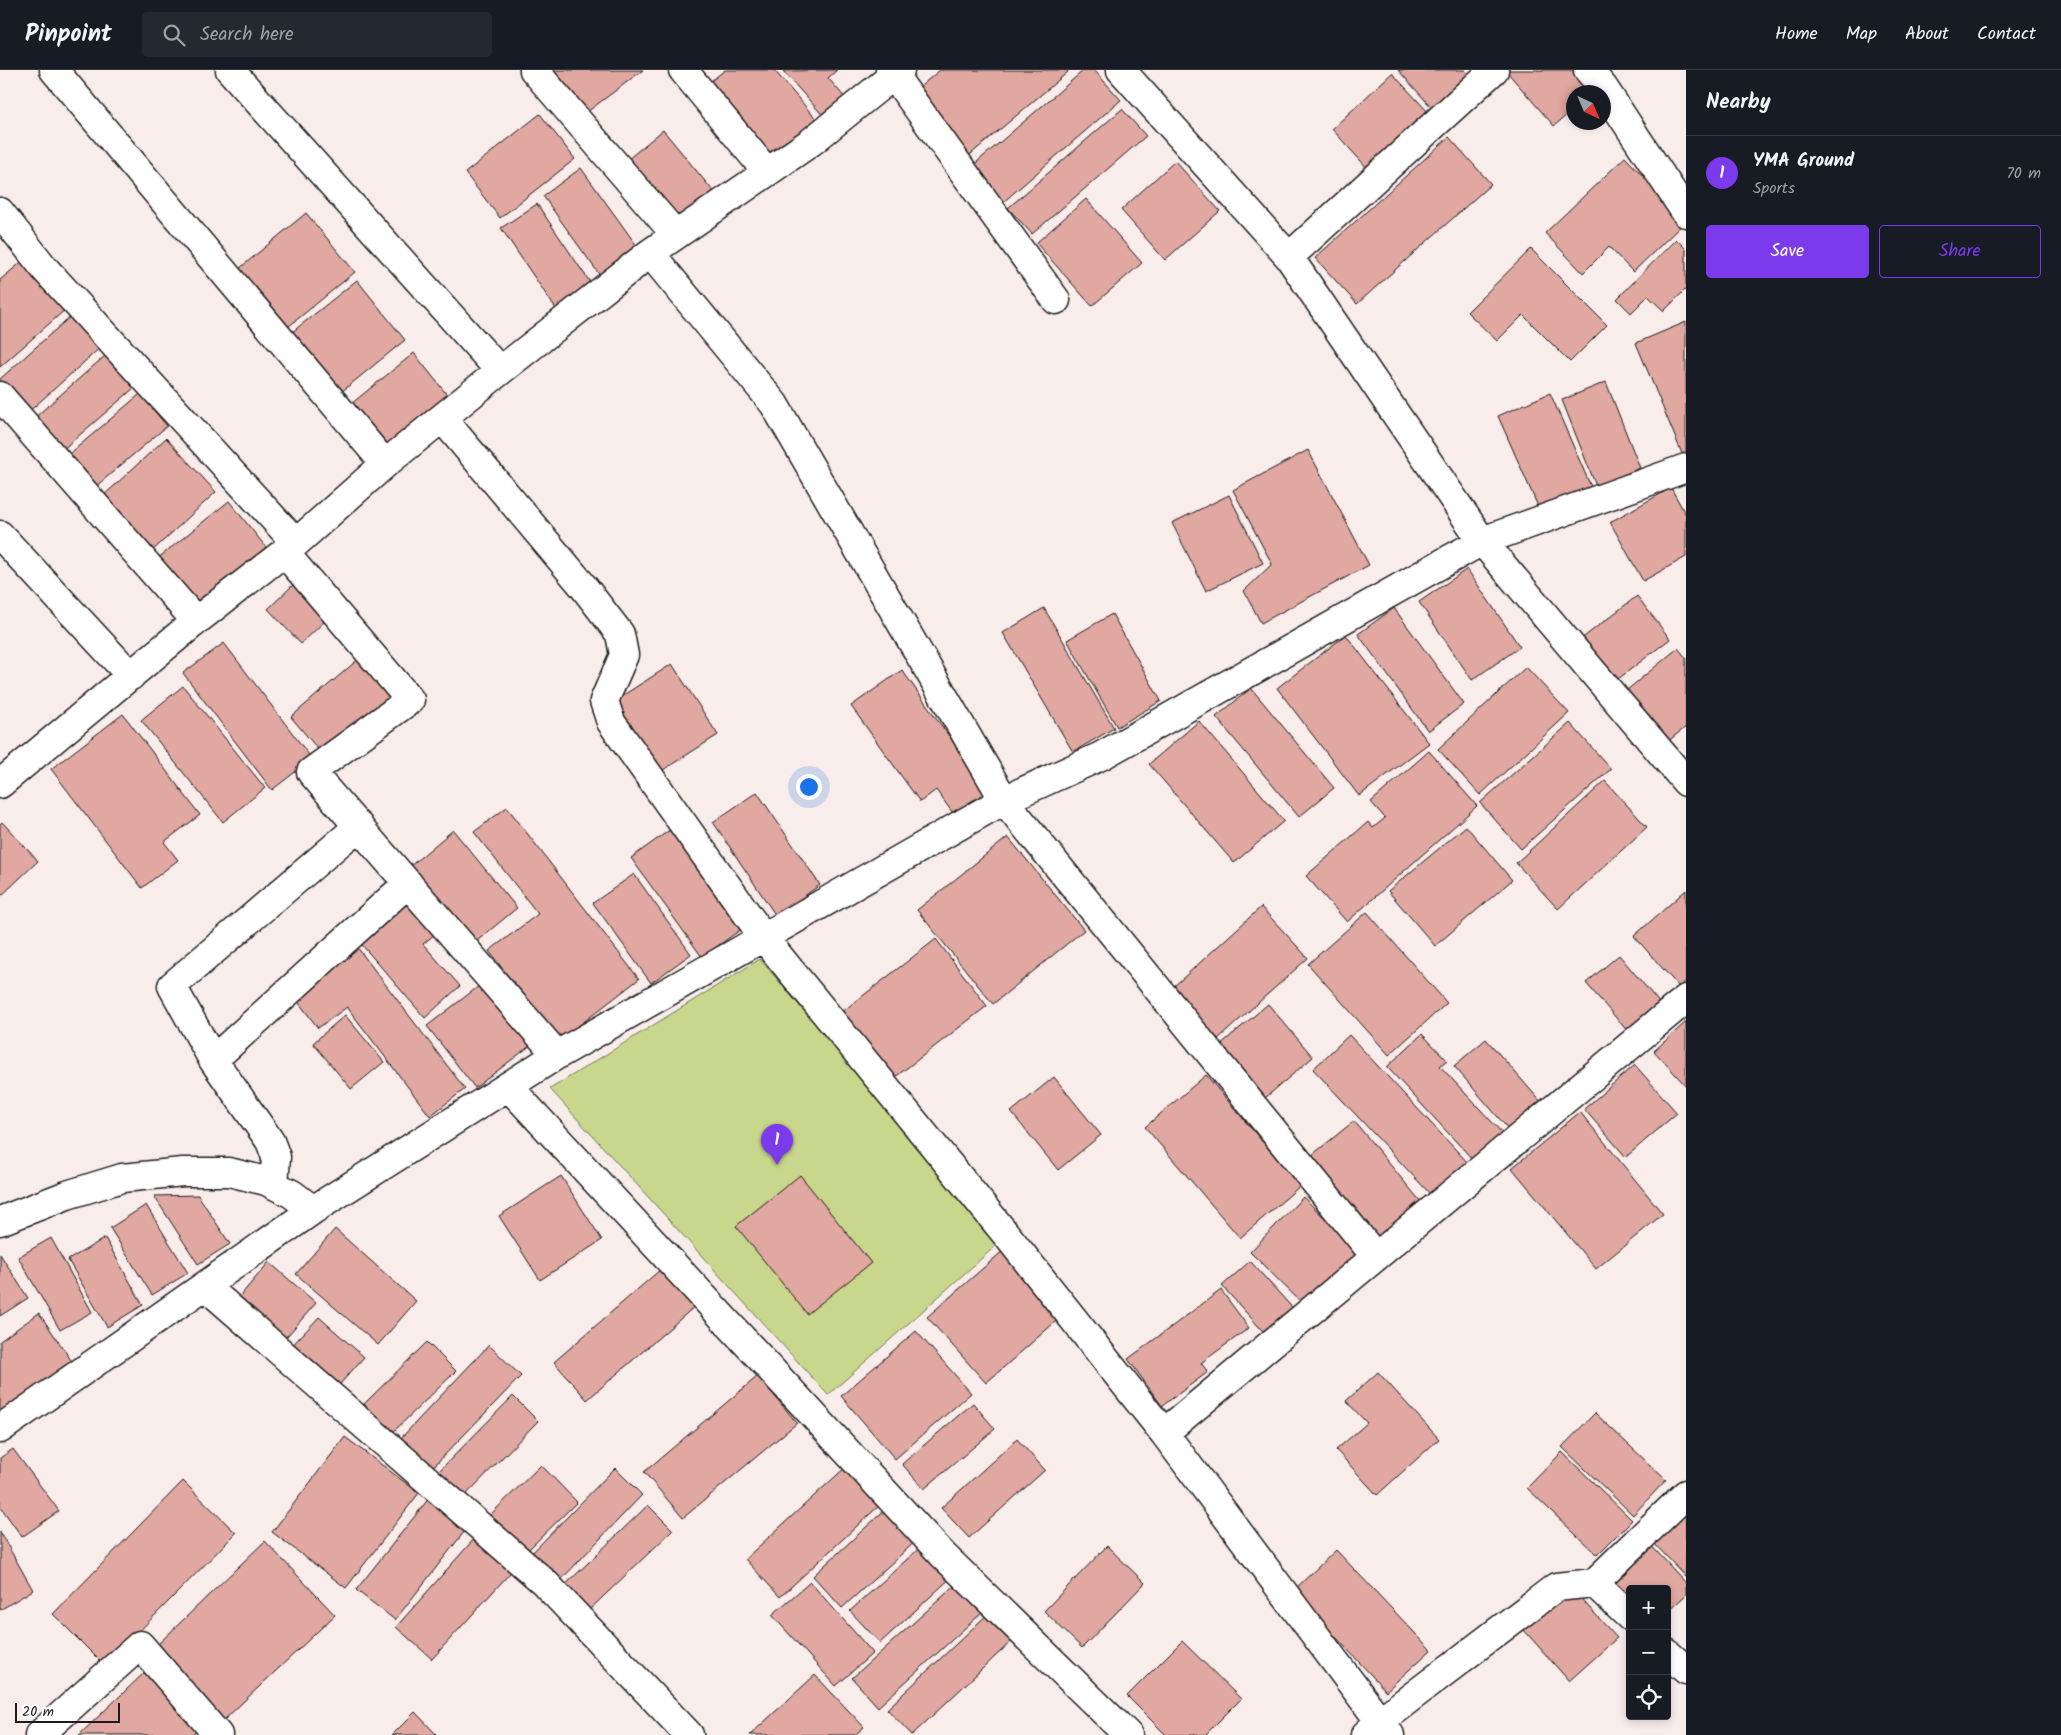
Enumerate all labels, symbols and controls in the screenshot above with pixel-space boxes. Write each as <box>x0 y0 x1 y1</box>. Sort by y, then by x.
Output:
search box <box>142 12 492 57</box>
text: Pinpoint <box>25 15 112 54</box>
text: Search here <box>200 20 294 50</box>
text: Home <box>1775 20 1818 49</box>
text: Map <box>1846 20 1877 49</box>
text: About <box>1905 20 1949 49</box>
text: Contact <box>1977 20 2036 49</box>
icon: search <box>160 21 188 49</box>
north arrow <box>1566 85 1611 130</box>
text: Nearby <box>1706 86 1771 119</box>
text: YMA Ground <box>1753 146 1854 176</box>
text: 1 <box>1720 161 1724 186</box>
text: 70 m <box>2006 161 2041 186</box>
text: Sports <box>1753 176 1795 201</box>
button: Save <box>1706 225 1869 278</box>
button: Share <box>1879 225 2041 278</box>
your location <box>796 774 822 800</box>
pin: 1 <box>761 1124 793 1165</box>
map controls <box>1626 1585 1671 1720</box>
button: + <box>1626 1585 1671 1630</box>
button: − <box>1626 1630 1671 1675</box>
button: locate <box>1626 1675 1671 1720</box>
scale bar <box>15 1700 120 1723</box>
text: 20 m <box>22 1701 54 1723</box>

